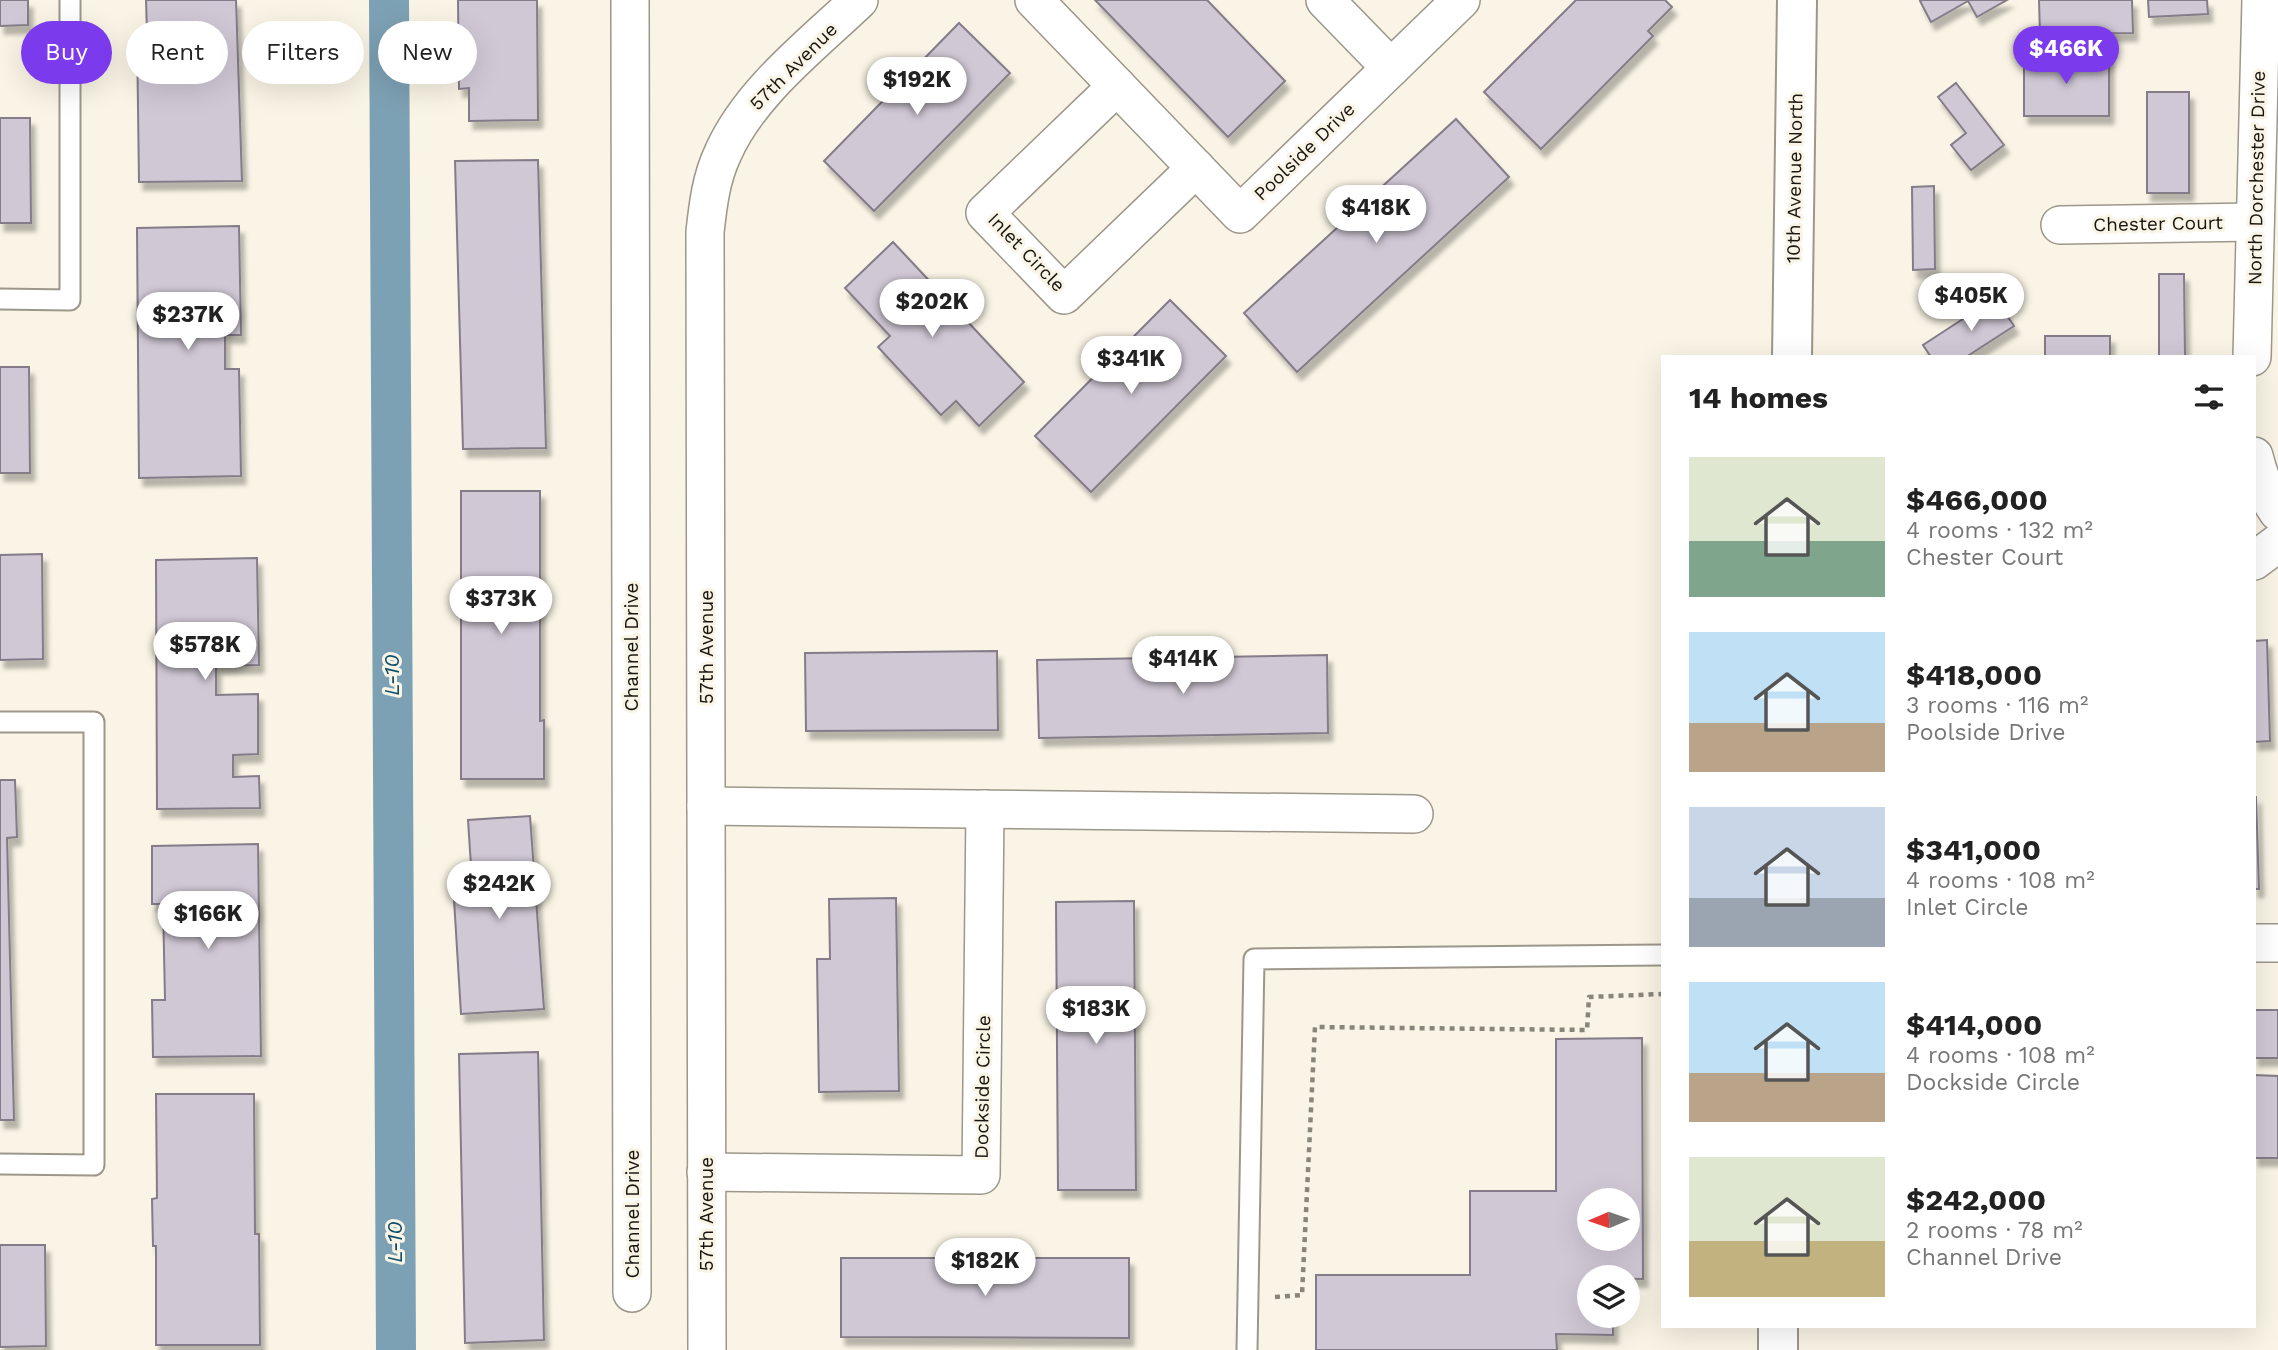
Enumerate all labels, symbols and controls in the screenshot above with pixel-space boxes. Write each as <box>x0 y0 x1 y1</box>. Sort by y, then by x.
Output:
street label: 57th Avenue <box>745 18 842 115</box>
chip: Buy <box>21 21 112 84</box>
chip: Rent <box>126 21 228 84</box>
chip: Filters <box>242 21 364 84</box>
chip: New <box>378 21 477 84</box>
pin: $466K <box>2017 27 2115 86</box>
text: $466K <box>2029 35 2103 62</box>
pin: $192K <box>868 58 966 117</box>
text: $192K <box>883 66 951 93</box>
street label: North Dorchester Drive <box>2243 71 2270 285</box>
street label: 10th Avenue North <box>1782 93 1807 263</box>
street label: Poolside Drive <box>1249 97 1360 205</box>
pin: $418K <box>1327 186 1425 245</box>
text: $418K <box>1341 194 1411 221</box>
street label: Inlet Circle <box>983 208 1070 297</box>
street label: Chester Court <box>2093 211 2223 236</box>
pin: $405K <box>1922 274 2020 333</box>
pin: $202K <box>883 280 981 339</box>
text: $405K <box>1934 282 2008 309</box>
text: $202K <box>896 288 968 315</box>
pin: $237K <box>139 292 237 352</box>
text: $237K <box>152 301 224 328</box>
pin: $341K <box>1082 336 1180 396</box>
text: $341K <box>1097 345 1165 372</box>
icon: filters <box>2190 378 2228 416</box>
text: 14 homes <box>1689 380 1828 415</box>
text: $466,000 <box>1906 482 2048 517</box>
icon: home <box>1745 485 1829 569</box>
text: 4 rooms · 132 m² <box>1906 517 2093 544</box>
text: Chester Court <box>1906 544 2063 571</box>
pin: $373K <box>452 576 550 636</box>
street label: Channel Drive <box>620 583 643 711</box>
text: $373K <box>465 585 537 612</box>
street label: 57th Avenue <box>695 590 718 704</box>
pin: $578K <box>156 622 254 682</box>
text: $578K <box>169 631 241 658</box>
pin: $414K <box>1134 636 1232 696</box>
text: $414K <box>1148 645 1218 672</box>
water label: L-10 <box>379 654 404 696</box>
text: $418,000 <box>1906 657 2042 692</box>
icon: home <box>1745 660 1829 744</box>
text: 3 rooms · 116 m² <box>1906 692 2088 719</box>
text: Poolside Drive <box>1906 719 2065 746</box>
text: $341,000 <box>1906 832 2041 867</box>
icon: home <box>1745 835 1829 919</box>
pin: $242K <box>450 862 548 921</box>
text: 4 rooms · 108 m² <box>1906 867 2095 894</box>
text: $242K <box>463 870 535 897</box>
pin: $166K <box>159 892 257 951</box>
text: Inlet Circle <box>1906 894 2028 921</box>
text: $166K <box>174 900 242 927</box>
pin: $183K <box>1047 986 1145 1046</box>
text: $183K <box>1062 995 1130 1022</box>
text: $414,000 <box>1906 1007 2042 1042</box>
icon: home <box>1745 1010 1829 1094</box>
street label: Dockside Circle <box>970 1015 995 1159</box>
text: 4 rooms · 108 m² <box>1906 1042 2095 1069</box>
text: Dockside Circle <box>1906 1069 2080 1096</box>
street label: Channel Drive <box>621 1150 644 1278</box>
street label: 57th Avenue <box>695 1157 718 1271</box>
text: $242,000 <box>1906 1182 2046 1217</box>
icon: home <box>1745 1185 1829 1269</box>
north arrow <box>1577 1188 1640 1251</box>
map controls <box>1577 1188 1640 1328</box>
text: 2 rooms · 78 m² <box>1906 1217 2083 1244</box>
water label: L-10 <box>382 1221 407 1263</box>
pin: $182K <box>936 1238 1034 1298</box>
text: Channel Drive <box>1906 1244 2062 1271</box>
text: $182K <box>951 1247 1019 1274</box>
button: layers <box>1577 1265 1640 1328</box>

